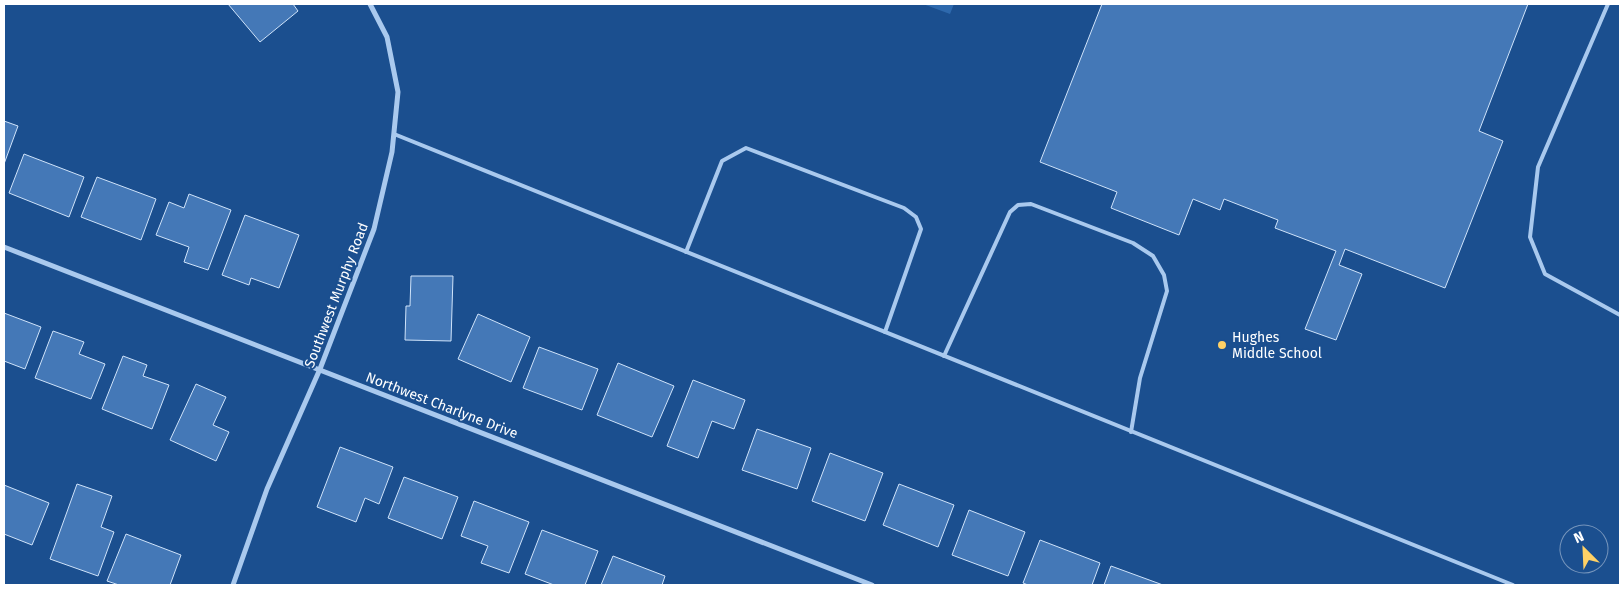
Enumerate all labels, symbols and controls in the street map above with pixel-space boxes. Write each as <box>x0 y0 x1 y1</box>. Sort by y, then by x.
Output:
street label: Southwest Murphy Road <box>301 220 372 370</box>
place label: Hughes Middle School <box>1232 329 1322 362</box>
marker: Hughes Middle School <box>1216 339 1228 351</box>
street label: Northwest Charlyne Drive <box>363 369 520 442</box>
north arrow <box>1559 524 1609 574</box>
text: N <box>1571 528 1587 547</box>

